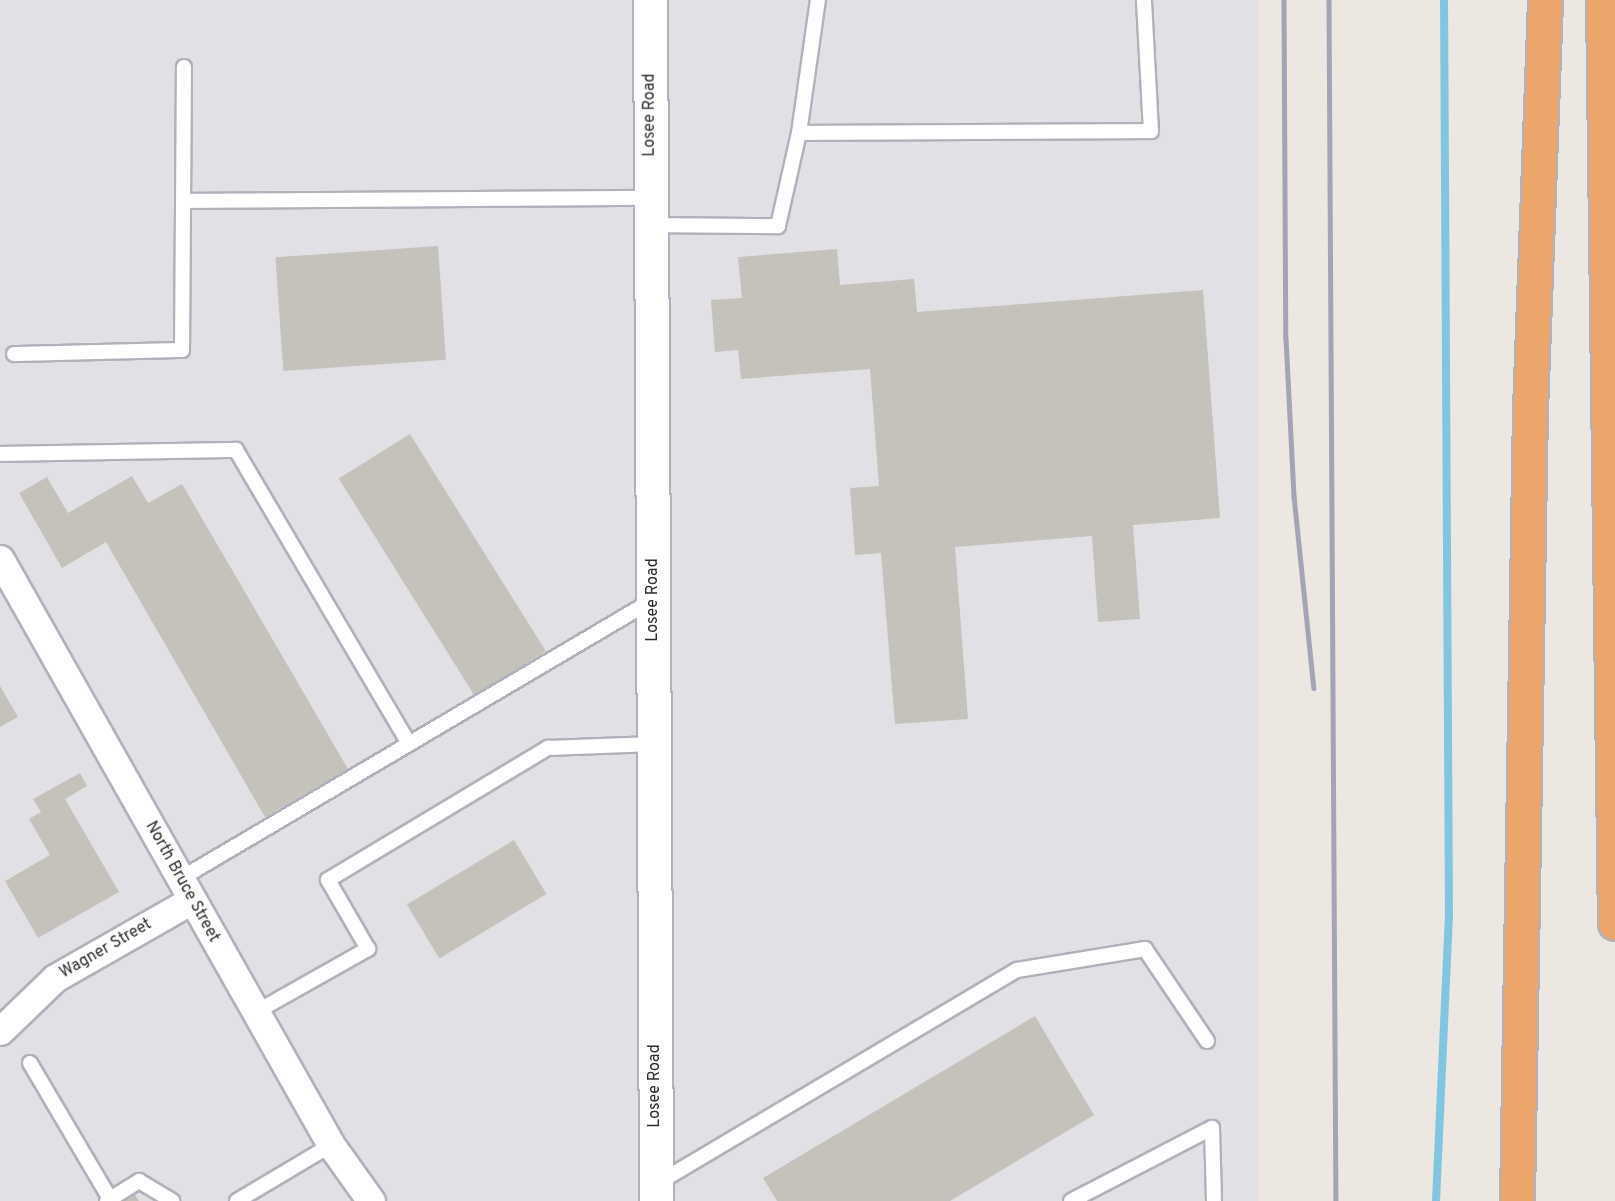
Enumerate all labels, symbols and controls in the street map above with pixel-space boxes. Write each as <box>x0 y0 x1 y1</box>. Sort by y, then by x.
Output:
street label: Losee Road <box>640 73 660 157</box>
street label: Losee Road <box>643 558 663 642</box>
street label: North Bruce Street <box>141 818 223 946</box>
street label: Wagner Street <box>57 915 155 983</box>
street label: Losee Road <box>645 1044 665 1128</box>

